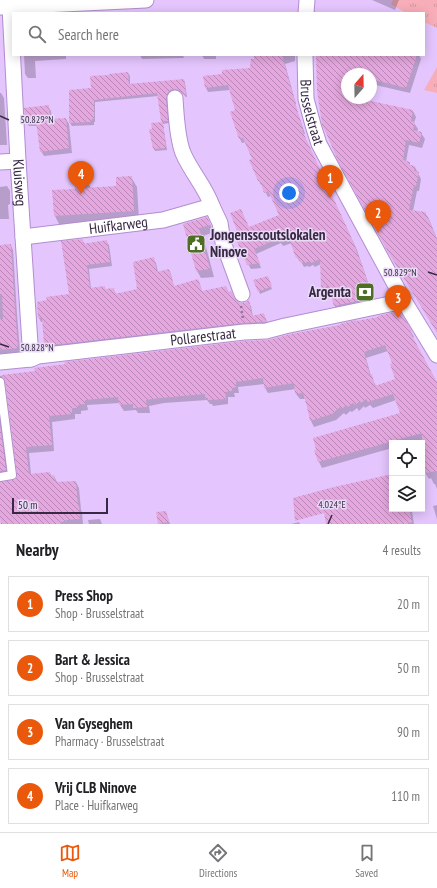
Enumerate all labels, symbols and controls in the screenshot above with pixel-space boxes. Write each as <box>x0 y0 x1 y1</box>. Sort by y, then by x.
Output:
search box <box>12 12 425 56</box>
icon: search <box>26 23 48 45</box>
text: Search here <box>58 25 119 44</box>
north arrow <box>341 68 377 104</box>
street label: Brusselstraat <box>297 79 329 147</box>
text: 50.829°N <box>20 113 54 126</box>
street label: Kluisweg <box>9 159 31 207</box>
pin: 4 <box>68 161 94 194</box>
pin: 1 <box>317 165 343 198</box>
your location <box>279 183 299 203</box>
pin: 2 <box>365 200 391 233</box>
street label: Huifkarweg <box>88 212 149 238</box>
place label: Jongensscoutslokalen Ninove <box>209 225 326 261</box>
public building icon: Jongensscoutslokalen Ninove <box>185 233 207 255</box>
text: 50.829°N <box>383 266 417 279</box>
bank icon: Argenta <box>354 281 376 303</box>
place label: Argenta <box>308 282 351 301</box>
pin: 3 <box>385 285 411 318</box>
street label: Pollarestraat <box>169 323 237 350</box>
text: 50.828°N <box>20 341 54 354</box>
map controls <box>389 440 425 512</box>
button: locate <box>389 440 425 476</box>
button: layers <box>389 476 425 512</box>
scale bar <box>12 496 108 515</box>
text: 50 m <box>18 498 37 512</box>
text: 4.024°E <box>318 498 346 511</box>
text: Nearby <box>16 539 59 561</box>
text: 4 results <box>382 542 421 559</box>
text: Press Shop <box>55 586 113 605</box>
text: 1 <box>27 596 33 613</box>
text: 20 m <box>397 596 420 613</box>
text: Shop · Brusselstraat <box>55 605 144 622</box>
text: Bart & Jessica <box>55 650 130 669</box>
text: 2 <box>27 660 33 677</box>
text: 50 m <box>397 660 420 677</box>
text: Shop · Brusselstraat <box>55 669 144 686</box>
text: Van Gyseghem <box>55 714 133 733</box>
text: 3 <box>27 724 33 741</box>
text: 90 m <box>397 724 420 741</box>
text: Pharmacy · Brusselstraat <box>55 733 164 750</box>
text: Vrij CLB Ninove <box>55 778 137 797</box>
text: 4 <box>27 788 33 805</box>
text: 110 m <box>391 788 420 805</box>
text: Place · Huifkarweg <box>55 797 138 814</box>
tab: Map <box>59 842 81 880</box>
tab: Directions <box>199 842 237 880</box>
tab: Saved <box>355 842 378 880</box>

